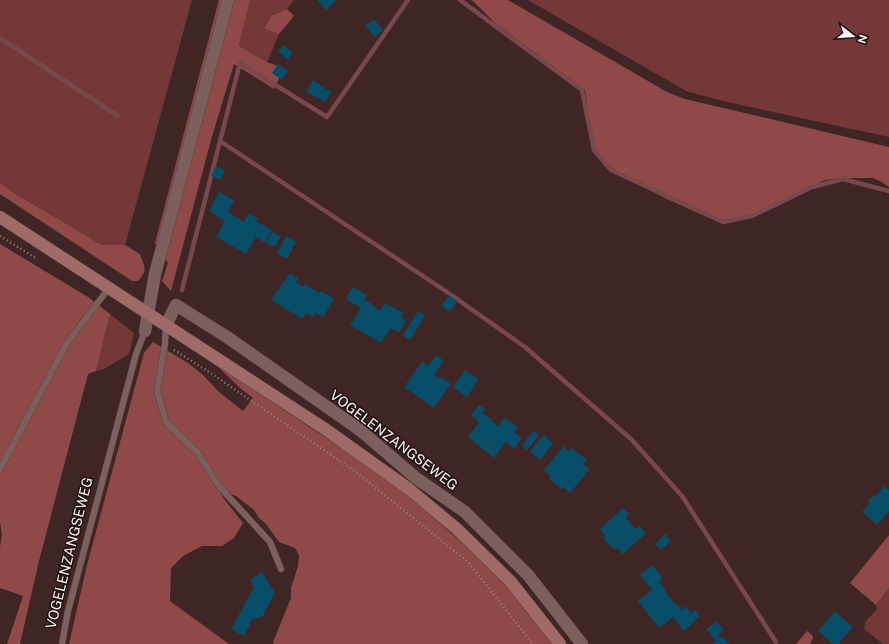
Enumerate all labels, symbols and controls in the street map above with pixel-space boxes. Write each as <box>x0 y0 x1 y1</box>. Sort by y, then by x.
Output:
north arrow <box>833 16 873 56</box>
text: N <box>856 33 870 45</box>
street label: VOGELENZANGSEWEG <box>327 387 461 493</box>
street label: VOGELENZANGSEWEG <box>42 475 96 631</box>

